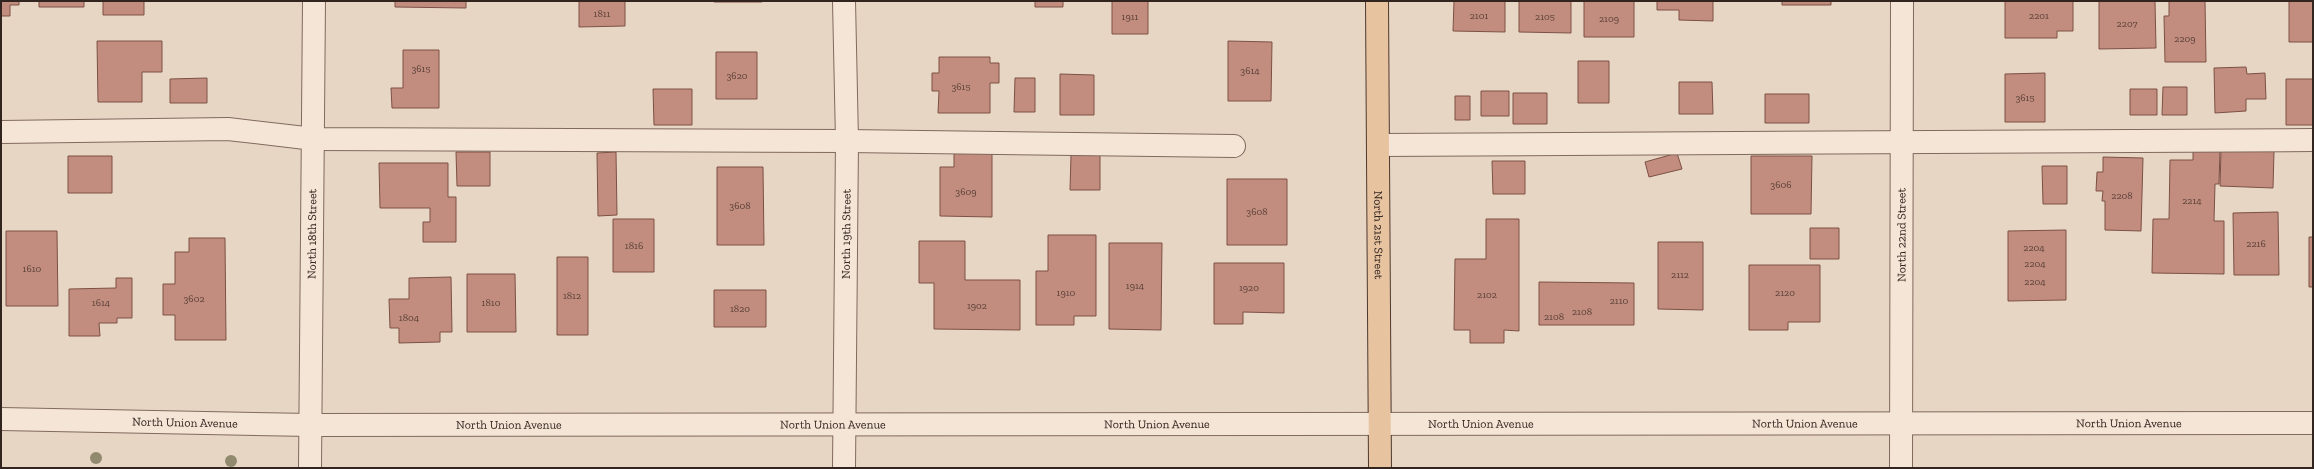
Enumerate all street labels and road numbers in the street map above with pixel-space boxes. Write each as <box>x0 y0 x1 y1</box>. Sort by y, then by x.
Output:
street label: North 18th Street <box>305 188 319 279</box>
street label: North 19th Street <box>839 188 854 279</box>
street label: North 22nd Street <box>1894 188 1909 282</box>
street label: North 21st Street <box>1371 191 1386 280</box>
street label: North Union Avenue <box>132 415 238 431</box>
street label: North Union Avenue <box>1752 416 1858 431</box>
street label: North Union Avenue <box>2076 416 2182 430</box>
street label: North Union Avenue <box>780 417 886 432</box>
street label: North Union Avenue <box>1104 417 1210 431</box>
street label: North Union Avenue <box>1428 417 1534 431</box>
street label: North Union Avenue <box>456 418 562 432</box>

